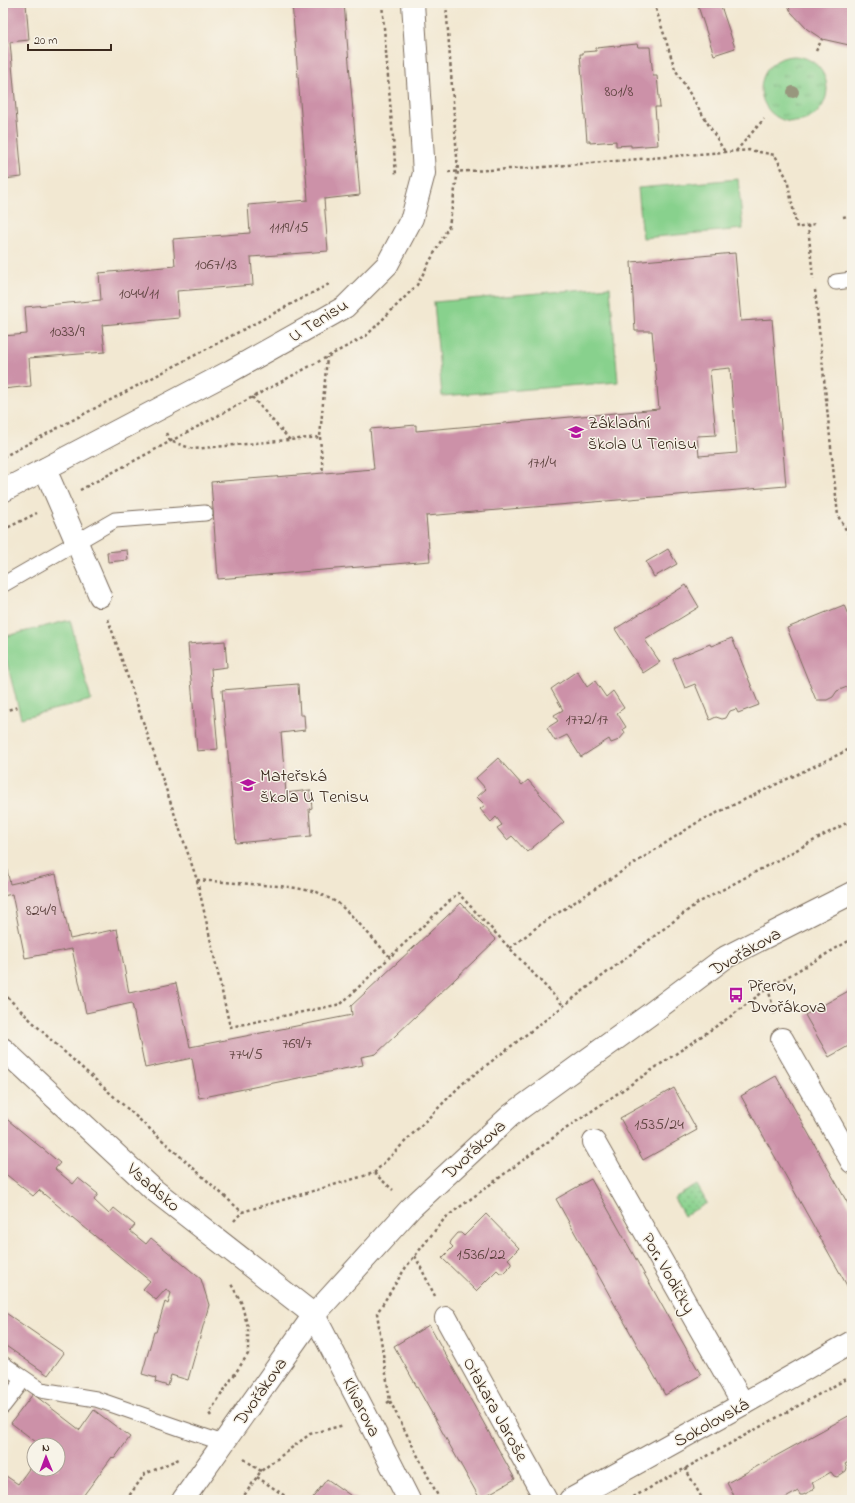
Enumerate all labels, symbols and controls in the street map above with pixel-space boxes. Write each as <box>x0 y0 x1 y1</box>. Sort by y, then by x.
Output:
scale bar <box>28 26 111 52</box>
text: 20 m <box>34 32 57 50</box>
house number: 801/8 <box>605 80 633 104</box>
house number: 1119/15 <box>269 216 309 240</box>
house number: 1067/13 <box>195 253 237 277</box>
house number: 1044/11 <box>119 282 159 306</box>
street label: U Tenisu <box>284 293 354 350</box>
house number: 1033/9 <box>50 320 85 344</box>
place label: Základní škola U Tenisu <box>588 411 697 458</box>
school or university icon: Základní škola U Tenisu <box>567 423 585 441</box>
house number: 171/4 <box>528 451 557 475</box>
house number: 1772/17 <box>566 708 609 732</box>
place label: Mateřská škola U Tenisu <box>260 764 369 811</box>
school or university icon: Mateřská škola U Tenisu <box>239 776 257 794</box>
house number: 824/9 <box>26 899 56 923</box>
street label: Dvořákova <box>705 922 786 984</box>
place label: Přerov, Dvořákova <box>747 974 826 1021</box>
bus stop icon: Přerov, Dvořákova <box>727 986 745 1004</box>
house number: 769/7 <box>282 1032 312 1056</box>
house number: 774/5 <box>229 1043 263 1067</box>
house number: 1535/24 <box>634 1113 684 1137</box>
street label: Dvořákova <box>437 1114 513 1187</box>
street label: Vsadsko <box>119 1157 185 1219</box>
street label: Por. Vodičky <box>634 1229 701 1319</box>
house number: 1536/22 <box>457 1243 505 1267</box>
street label: Dvořákova <box>228 1353 295 1432</box>
street label: Otakara Jaroše <box>455 1353 534 1468</box>
street label: Klivarova <box>334 1374 386 1442</box>
street label: Sokolovská <box>670 1392 754 1455</box>
north arrow <box>26 1437 66 1477</box>
text: N <box>42 1440 50 1456</box>

